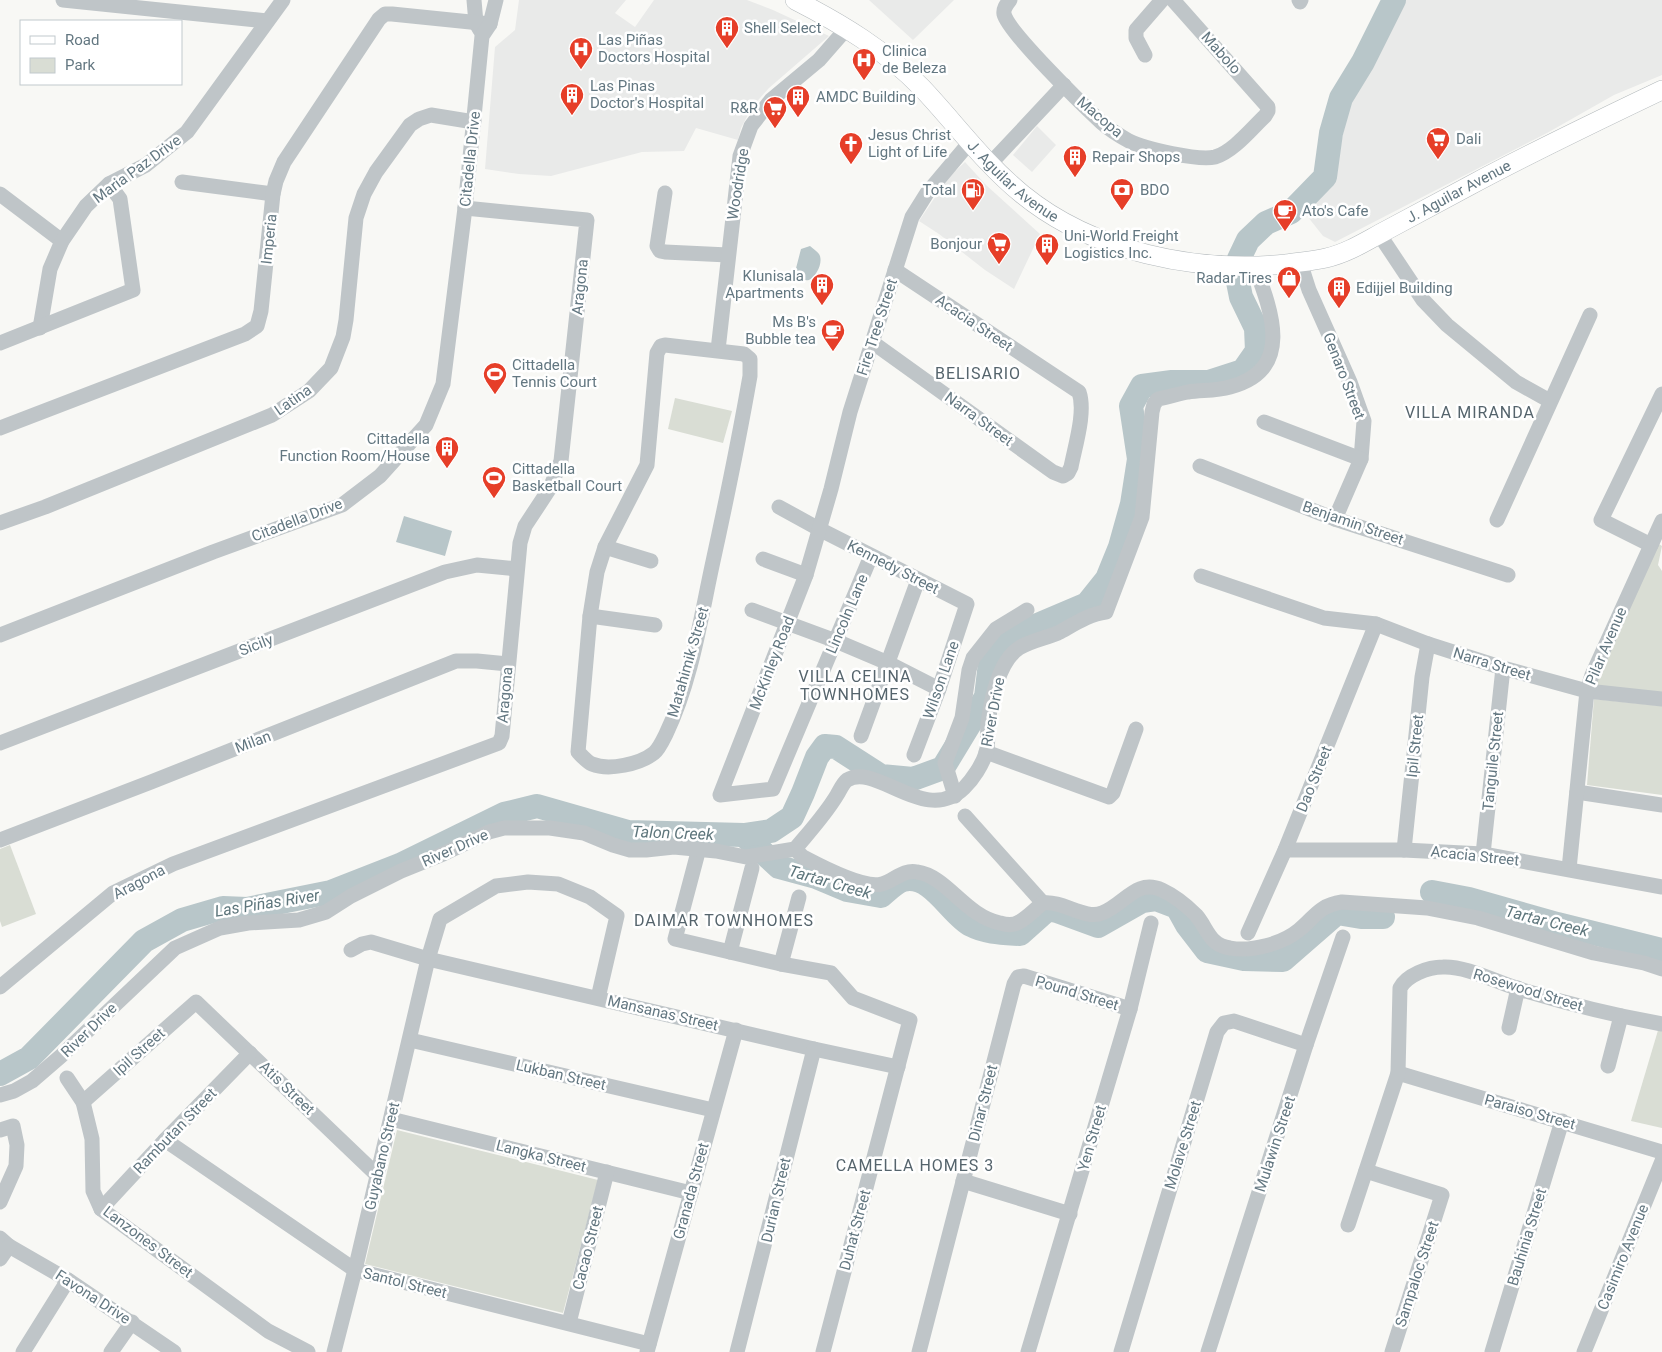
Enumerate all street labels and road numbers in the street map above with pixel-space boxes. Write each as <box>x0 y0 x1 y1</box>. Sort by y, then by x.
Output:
street label: Mabolo <box>1197 28 1245 78</box>
street label: Macopa <box>1073 93 1127 141</box>
street label: Citadella Drive <box>456 110 484 208</box>
street label: Maria Paz Drive <box>90 131 184 207</box>
street label: J. Aguilar Avenue <box>963 137 1062 226</box>
street label: Woodridge <box>723 147 753 221</box>
street label: J. Aguilar Avenue <box>1403 156 1514 227</box>
street label: Imperia <box>257 213 281 265</box>
street label: Aragona <box>568 258 592 316</box>
street label: Fire Tree Street <box>853 276 901 378</box>
street label: Acacia Street <box>932 291 1016 355</box>
street label: Genaro Street <box>1319 330 1369 422</box>
street label: Latina <box>271 381 315 419</box>
street label: Narra Street <box>941 388 1017 450</box>
street label: Citadella Drive <box>249 494 345 546</box>
street label: Benjamin Street <box>1300 497 1406 549</box>
street label: Kennedy Street <box>844 536 942 598</box>
street label: Lincoln Lane <box>822 572 872 656</box>
street label: Pilar Avenue <box>1582 604 1630 688</box>
street label: Matahimik Street <box>664 605 712 719</box>
street label: McKinley Road <box>746 614 798 712</box>
street label: Sicily <box>237 630 275 660</box>
street label: Wilson Lane <box>919 639 963 721</box>
street label: Narra Street <box>1451 644 1533 684</box>
street label: Aragona <box>494 666 516 724</box>
street label: River Drive <box>977 676 1009 748</box>
street label: Tanguile Street <box>1479 710 1507 812</box>
street label: Ipil Street <box>1403 714 1427 778</box>
street label: Milan <box>233 727 273 757</box>
street label: Dao Street <box>1293 743 1335 815</box>
street label: River Drive <box>419 825 491 871</box>
street label: Acacia Street <box>1430 842 1520 870</box>
street label: Aragona <box>110 861 168 903</box>
street label: Rosewood Street <box>1471 965 1585 1015</box>
street label: Pound Street <box>1033 972 1121 1014</box>
street label: Mansanas Street <box>606 992 720 1034</box>
street label: River Drive <box>57 999 121 1061</box>
street label: Ipil Street <box>110 1024 169 1080</box>
street label: Lukban Street <box>514 1056 608 1094</box>
street label: Atis Street <box>256 1057 318 1119</box>
street label: Dinar Street <box>965 1063 1001 1143</box>
street label: Rambutan Street <box>130 1084 220 1178</box>
street label: Paraiso Street <box>1482 1090 1578 1134</box>
street label: Mulawin Street <box>1251 1094 1299 1194</box>
street label: Molave Street <box>1161 1098 1205 1192</box>
street label: Guyabano Street <box>361 1100 403 1212</box>
street label: Yen Street <box>1074 1103 1110 1173</box>
street label: Langka Street <box>494 1136 588 1176</box>
street label: Granada Street <box>669 1141 713 1241</box>
street label: Durian Street <box>757 1156 795 1244</box>
street label: Bauhinia Street <box>1504 1186 1550 1288</box>
street label: Duhat Street <box>836 1188 874 1272</box>
street label: Casimiro Avenue <box>1594 1201 1652 1312</box>
street label: Lanzones Street <box>100 1202 196 1282</box>
street label: Cacao Street <box>569 1204 607 1292</box>
street label: Sampaloc Street <box>1391 1219 1443 1329</box>
street label: Santol Street <box>361 1264 449 1302</box>
street label: Favona Drive <box>52 1266 134 1328</box>

